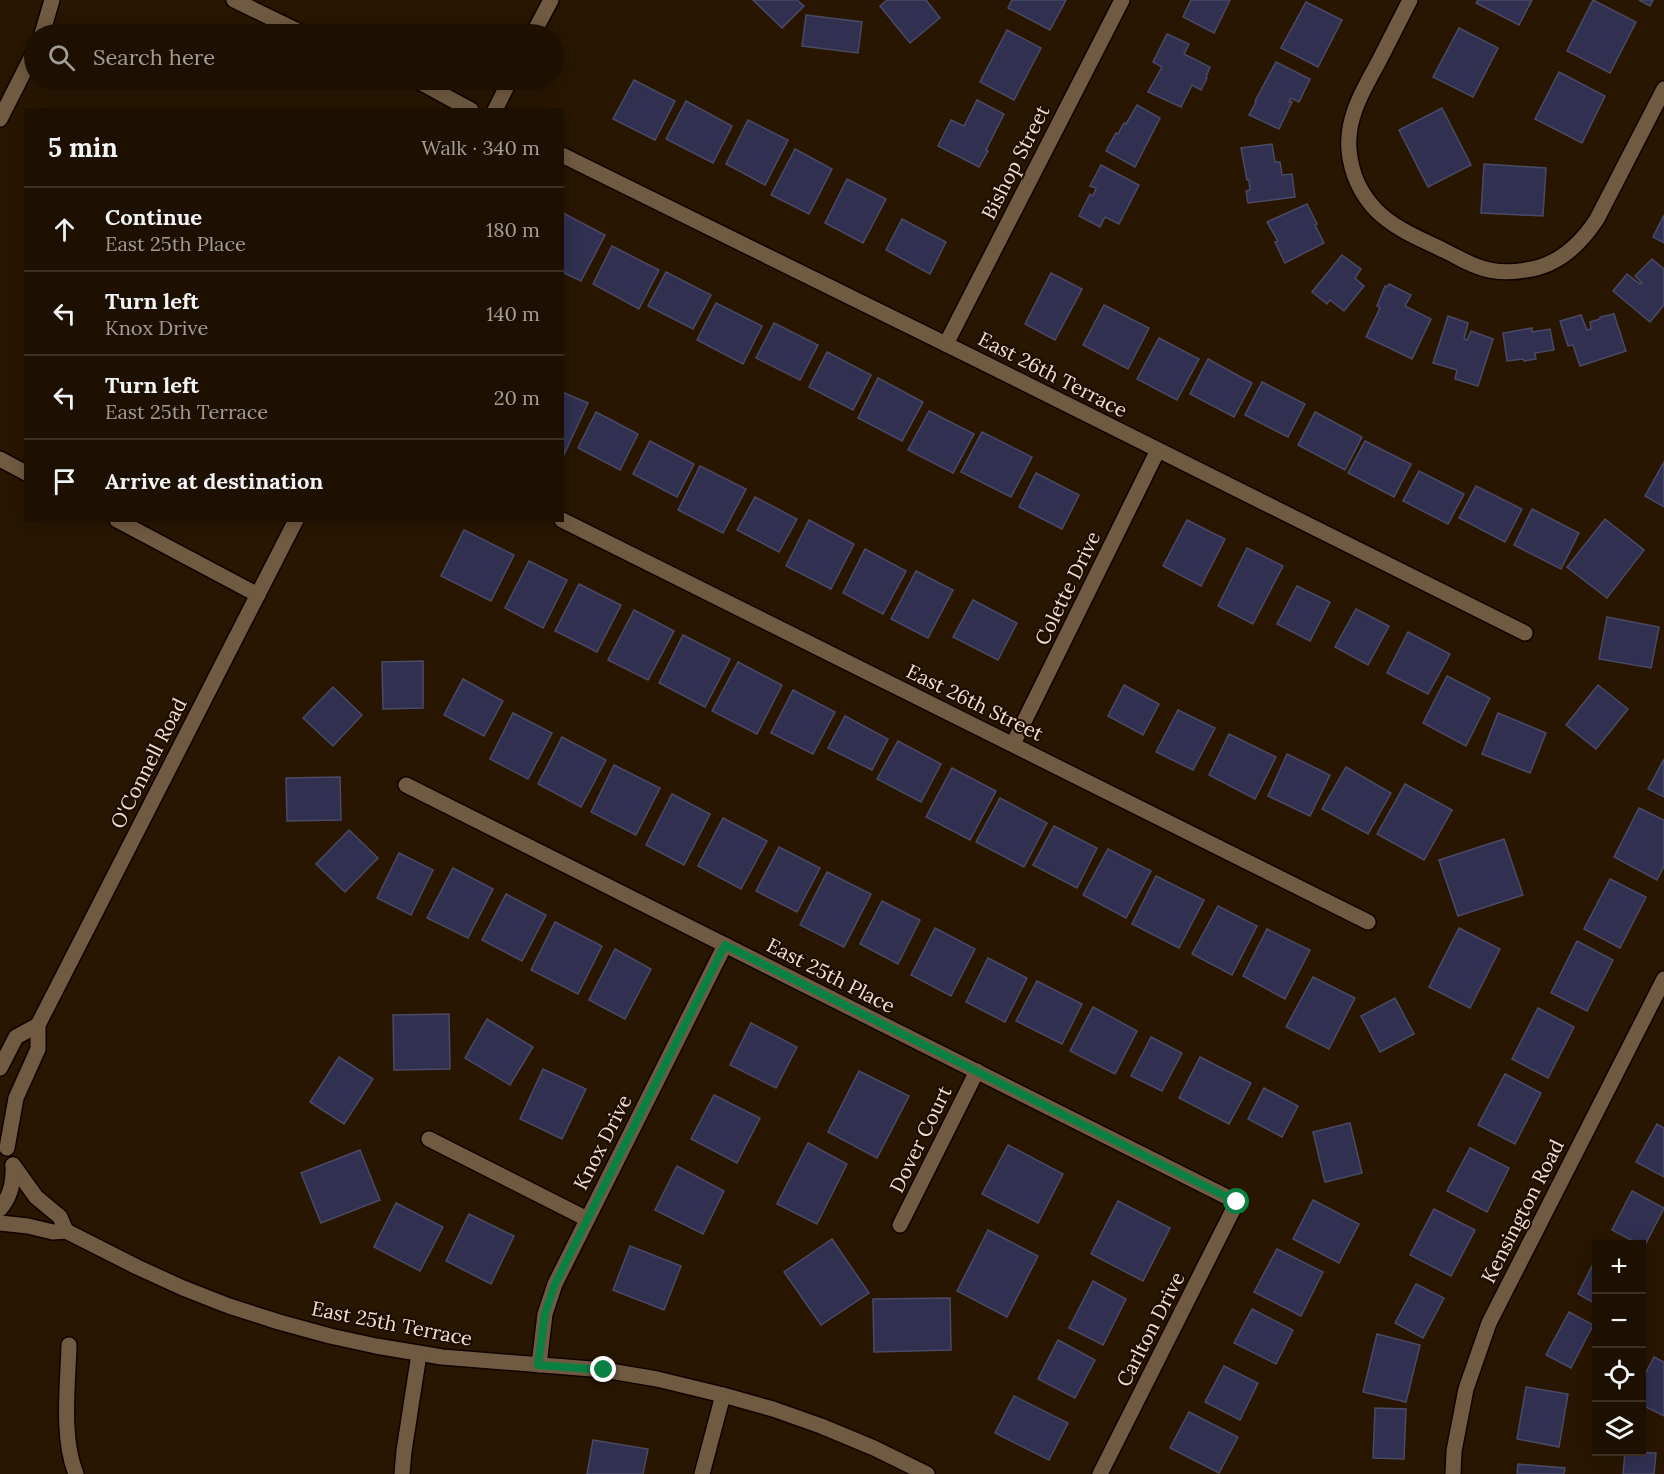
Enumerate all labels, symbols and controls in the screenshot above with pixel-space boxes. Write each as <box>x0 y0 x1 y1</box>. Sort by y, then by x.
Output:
search box <box>24 24 564 90</box>
icon: search <box>45 41 78 74</box>
text: Search here <box>93 43 215 71</box>
street label: Bishop Street <box>976 101 1055 223</box>
text: 5 min <box>48 131 118 164</box>
text: Walk · 340 m <box>421 135 540 160</box>
text: Continue <box>105 203 202 231</box>
icon: ahead <box>48 213 81 246</box>
text: 180 m <box>486 217 540 242</box>
text: East 25th Place <box>105 231 246 256</box>
text: Turn left <box>105 287 199 315</box>
icon: left <box>48 297 81 330</box>
text: 140 m <box>486 301 540 326</box>
text: Knox Drive <box>105 315 208 340</box>
street label: East 26th Terrace <box>974 326 1132 422</box>
text: Turn left <box>105 371 199 399</box>
icon: left <box>48 381 81 414</box>
text: 20 m <box>494 385 540 410</box>
text: East 25th Terrace <box>105 399 268 424</box>
icon: arrive <box>48 465 81 498</box>
text: Arrive at destination <box>105 467 323 495</box>
street label: Colette Drive <box>1029 527 1105 649</box>
street label: East 26th Street <box>903 658 1048 746</box>
street label: O'Connell Road <box>104 693 192 833</box>
street label: East 25th Place <box>763 932 900 1018</box>
street label: Dover Court <box>883 1081 957 1196</box>
street label: Knox Drive <box>567 1090 637 1194</box>
street label: Kensington Road <box>1475 1135 1569 1287</box>
route start <box>1223 1188 1249 1214</box>
map controls <box>1592 1240 1646 1456</box>
button: + <box>1592 1240 1646 1294</box>
street label: Carlton Drive <box>1110 1267 1190 1390</box>
button: − <box>1592 1294 1646 1348</box>
street label: East 25th Terrace <box>310 1295 475 1351</box>
button: locate <box>1592 1348 1646 1402</box>
route end <box>590 1356 616 1382</box>
button: layers <box>1592 1402 1646 1456</box>

